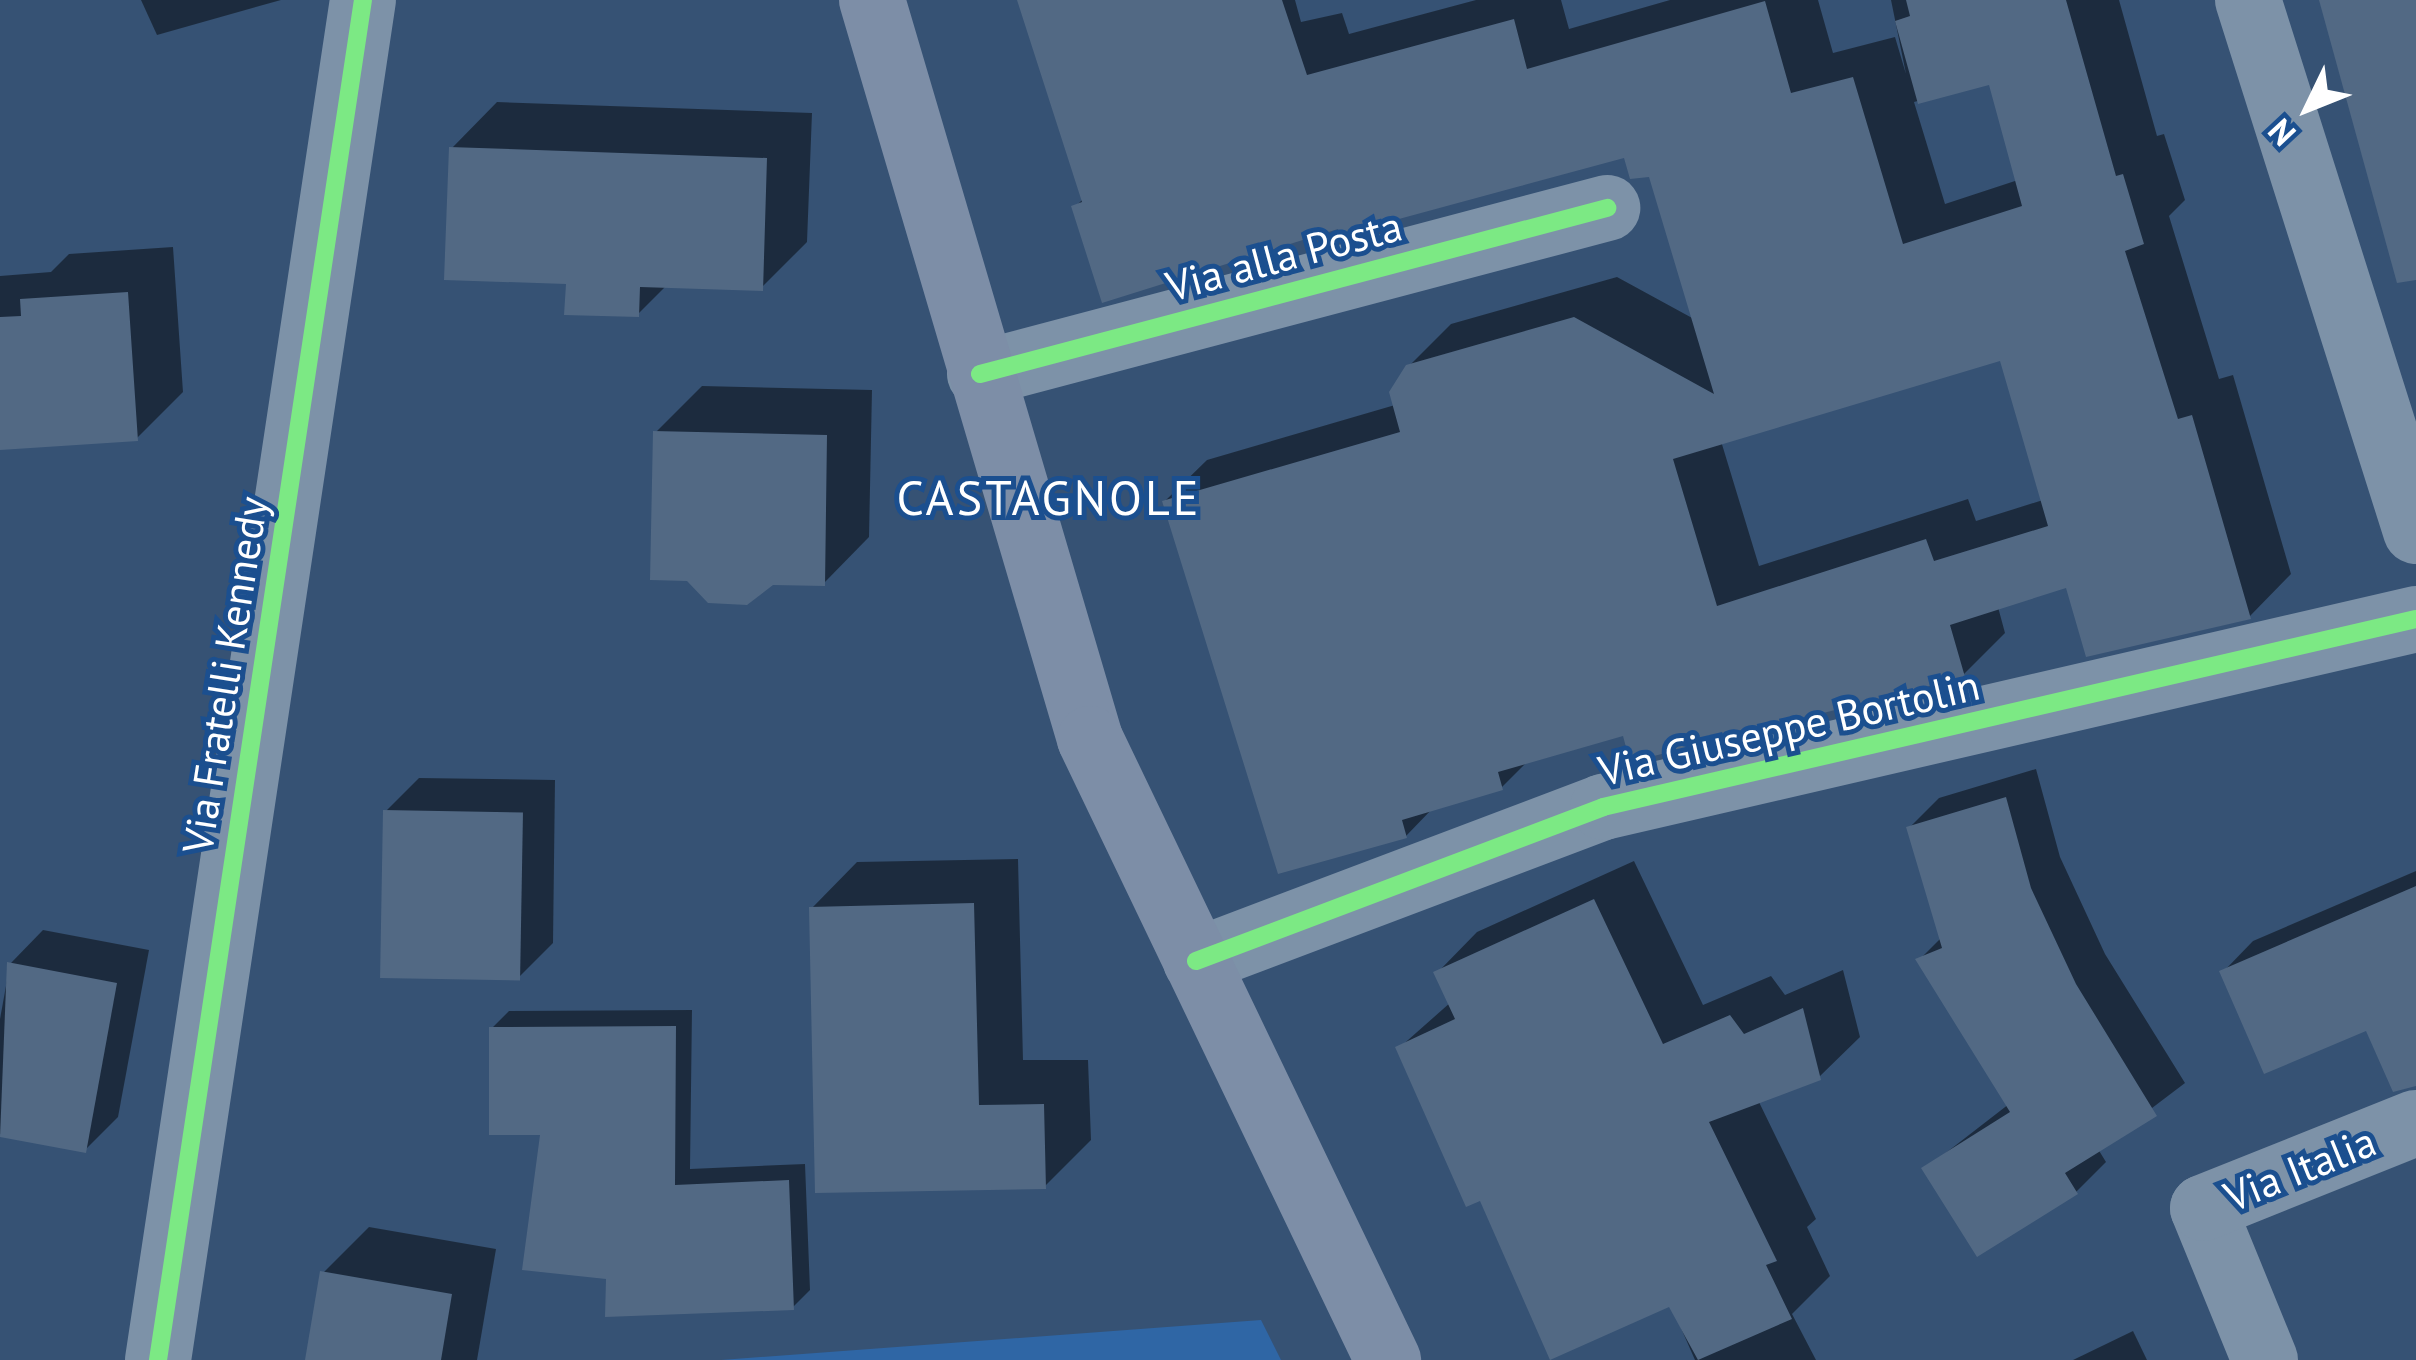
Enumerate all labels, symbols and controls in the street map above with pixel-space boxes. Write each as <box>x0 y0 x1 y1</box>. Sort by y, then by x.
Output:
north arrow <box>2248 48 2368 168</box>
text: N <box>2258 110 2304 155</box>
street label: Via alla Posta <box>1161 200 1407 312</box>
district label: CASTAGNOLE <box>897 469 1201 527</box>
street label: Via Fratelli Kennedy <box>172 493 278 857</box>
street label: Via Giuseppe Bortolin <box>1594 660 1984 796</box>
street label: Via Italia <box>2217 1116 2383 1222</box>

